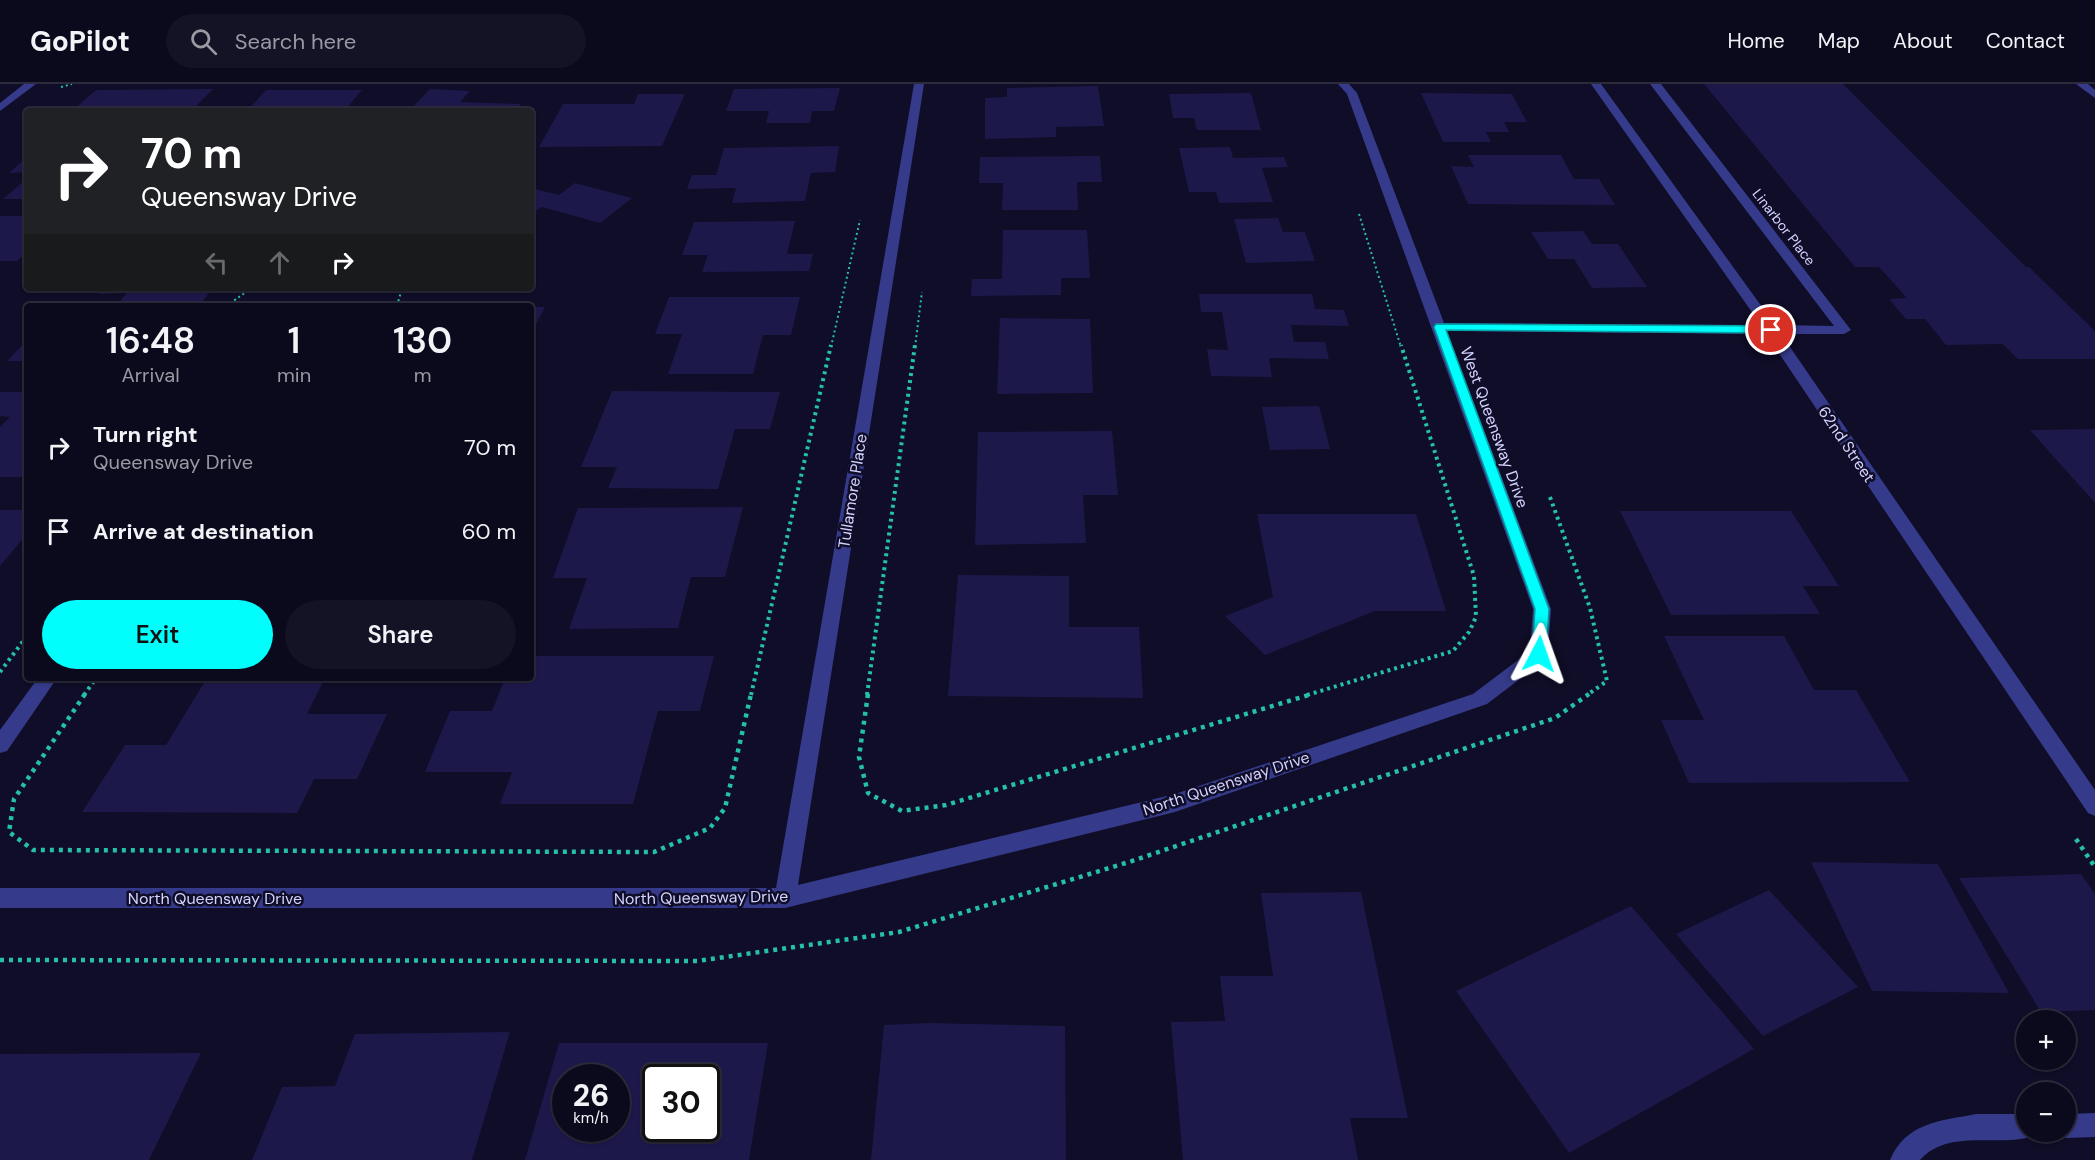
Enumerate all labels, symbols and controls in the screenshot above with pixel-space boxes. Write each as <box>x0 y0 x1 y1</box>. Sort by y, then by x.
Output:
search box <box>166 14 586 68</box>
text: GoPilot <box>30 23 130 60</box>
icon: search <box>187 25 220 58</box>
text: Search here <box>235 27 356 56</box>
text: Home <box>1727 27 1785 55</box>
text: Map <box>1818 27 1860 55</box>
text: About <box>1893 27 1953 55</box>
text: Contact <box>1986 27 2065 55</box>
text: 70 m <box>141 126 242 181</box>
icon: right <box>42 132 120 210</box>
text: Queensway Drive <box>141 179 357 214</box>
street label: Linarbor Place <box>1748 185 1820 269</box>
icon: left <box>200 246 233 279</box>
icon: ahead <box>263 246 296 279</box>
icon: right <box>326 246 359 279</box>
pin <box>1745 304 1796 355</box>
icon: arrive <box>1754 313 1787 346</box>
text: 16:48 <box>106 317 195 364</box>
text: 1 <box>288 317 300 364</box>
text: 130 <box>393 317 452 364</box>
street label: West Queensway Drive <box>1456 344 1533 511</box>
text: Arrival <box>121 362 180 388</box>
text: min <box>277 362 311 388</box>
text: m <box>414 362 431 388</box>
street label: 62nd Street <box>1813 402 1880 486</box>
text: Turn right <box>93 420 198 449</box>
icon: right <box>42 431 75 464</box>
street label: Tullamore Place <box>833 432 872 550</box>
text: 70 m <box>464 433 516 462</box>
text: Queensway Drive <box>93 449 253 475</box>
icon: arrive <box>42 515 75 548</box>
text: Arrive at destination <box>93 517 314 546</box>
text: 60 m <box>462 517 516 546</box>
button: Exit <box>42 600 273 669</box>
button: Share <box>285 600 516 669</box>
position arrow <box>1507 622 1571 686</box>
street label: North Queensway Drive <box>1140 747 1312 820</box>
street label: North Queensway Drive <box>614 885 788 910</box>
street label: North Queensway Drive <box>128 888 302 909</box>
map controls <box>2016 1010 2076 1142</box>
button: + <box>2016 1010 2076 1070</box>
speed limit sign: 30 <box>642 1064 720 1142</box>
text: 26 <box>573 1076 609 1115</box>
button: − <box>2016 1082 2076 1142</box>
text: km/h <box>573 1108 609 1128</box>

